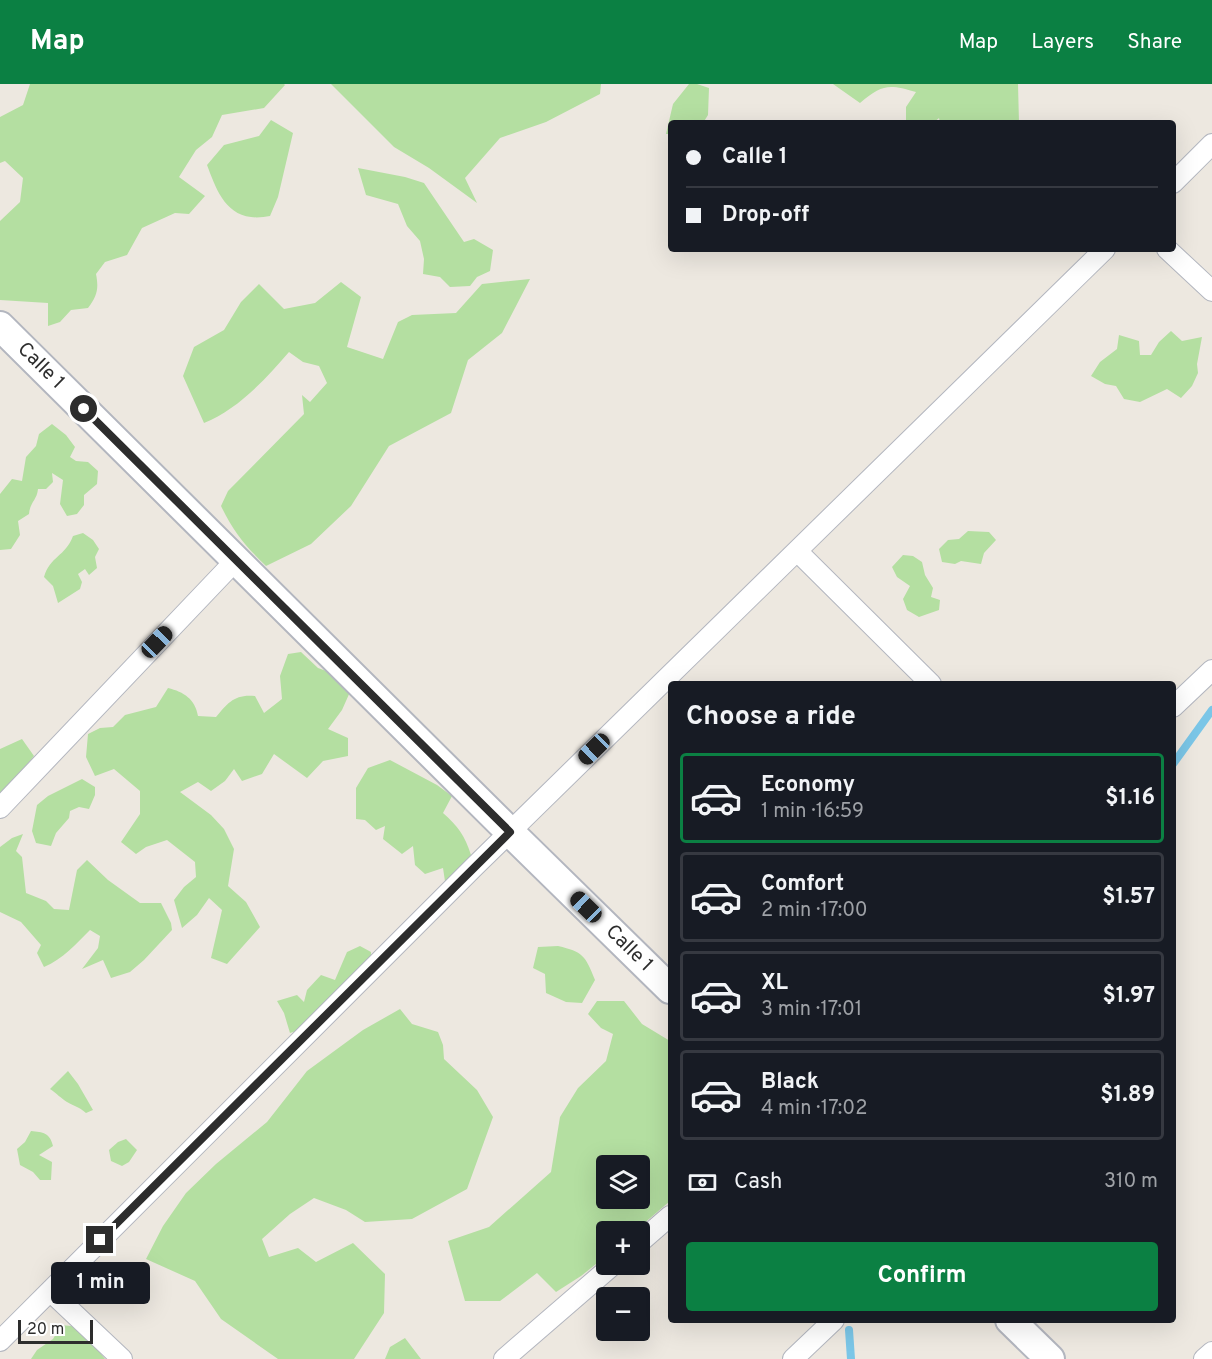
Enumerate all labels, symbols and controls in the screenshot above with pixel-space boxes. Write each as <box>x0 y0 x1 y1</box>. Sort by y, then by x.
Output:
text: Map <box>30 24 85 60</box>
text: Map <box>959 29 998 56</box>
text: Layers <box>1031 29 1094 56</box>
text: Share <box>1127 29 1182 56</box>
text: Calle 1 <box>722 144 788 171</box>
text: Drop-off <box>722 202 809 229</box>
street label: Calle 1 <box>11 337 70 395</box>
route start <box>70 395 97 422</box>
car <box>138 623 176 661</box>
text: Choose a ride <box>686 700 856 734</box>
car <box>575 730 613 768</box>
icon: car <box>689 771 743 825</box>
text: Economy <box>761 772 855 799</box>
text: $1.16 <box>1105 785 1155 812</box>
text: 1 min · 16:59 <box>761 799 864 825</box>
icon: car <box>689 870 743 924</box>
text: Comfort <box>761 871 844 898</box>
text: $1.57 <box>1102 884 1155 911</box>
car <box>567 888 605 926</box>
text: 2 min · 17:00 <box>761 898 868 924</box>
street label: Calle 1 <box>599 919 658 978</box>
icon: car <box>689 969 743 1023</box>
text: XL <box>761 970 788 997</box>
text: $1.97 <box>1103 983 1155 1010</box>
text: 3 min · 17:01 <box>761 997 862 1023</box>
icon: car <box>689 1068 743 1122</box>
text: Black <box>761 1069 819 1096</box>
text: $1.89 <box>1100 1082 1155 1109</box>
text: 4 min · 17:02 <box>761 1096 867 1122</box>
map controls <box>596 1155 650 1341</box>
button: layers <box>596 1155 650 1209</box>
icon: cash <box>686 1166 719 1199</box>
text: Cash <box>734 1169 783 1196</box>
text: 310 m <box>1104 1169 1158 1195</box>
button: + <box>596 1221 650 1275</box>
route end <box>86 1226 113 1253</box>
button: Confirm <box>686 1242 1158 1311</box>
callout: 1 min <box>51 1261 150 1303</box>
text: 1 min <box>76 1270 125 1296</box>
button: − <box>596 1287 650 1341</box>
scale bar <box>18 1317 93 1344</box>
text: 20 m <box>27 1320 64 1340</box>

